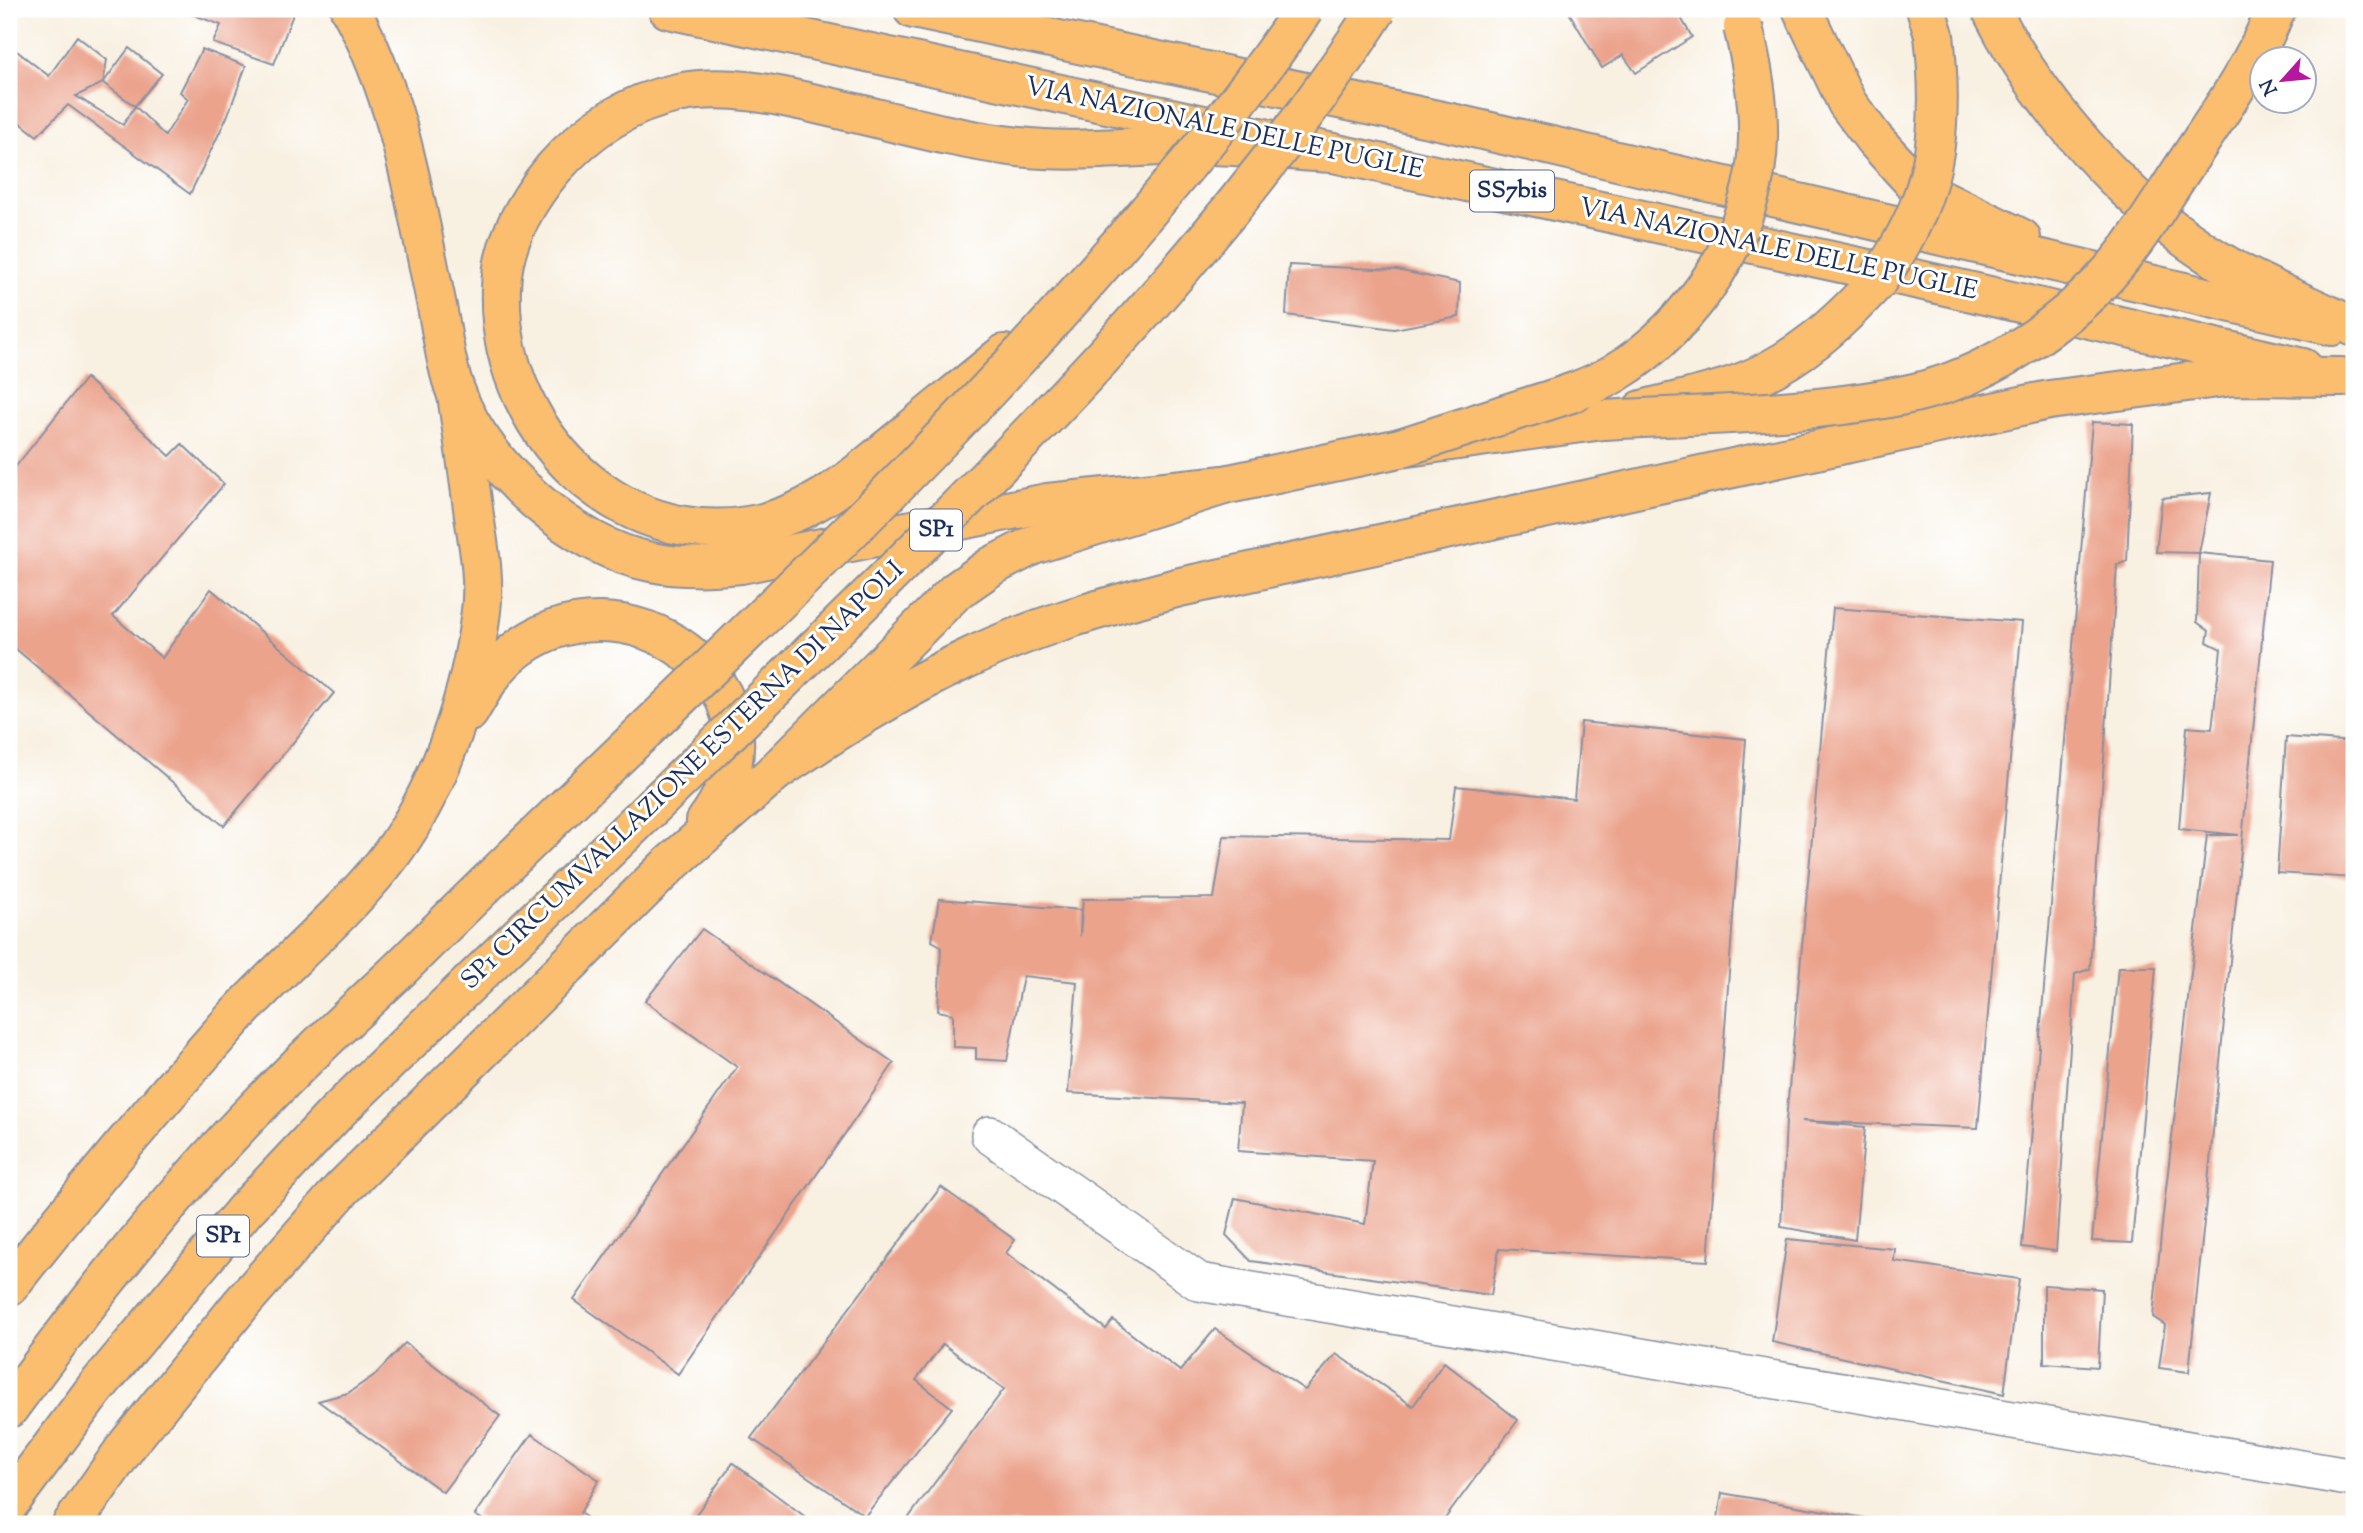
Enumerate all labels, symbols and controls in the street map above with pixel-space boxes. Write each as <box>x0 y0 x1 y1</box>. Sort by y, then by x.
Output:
north arrow <box>2248 46 2318 116</box>
street label: VIA NAZIONALE DELLE PUGLIE <box>1021 69 1427 189</box>
text: N <box>2255 74 2286 99</box>
road number: SS7bis <box>1470 170 1554 211</box>
street label: VIA NAZIONALE DELLE PUGLIE <box>1575 190 1981 310</box>
road number: SP1 <box>910 509 962 550</box>
street label: SP1 CIRCUMVALLAZIONE ESTERNA DI NAPOLI <box>453 553 913 999</box>
road number: SP1 <box>197 1216 249 1256</box>

